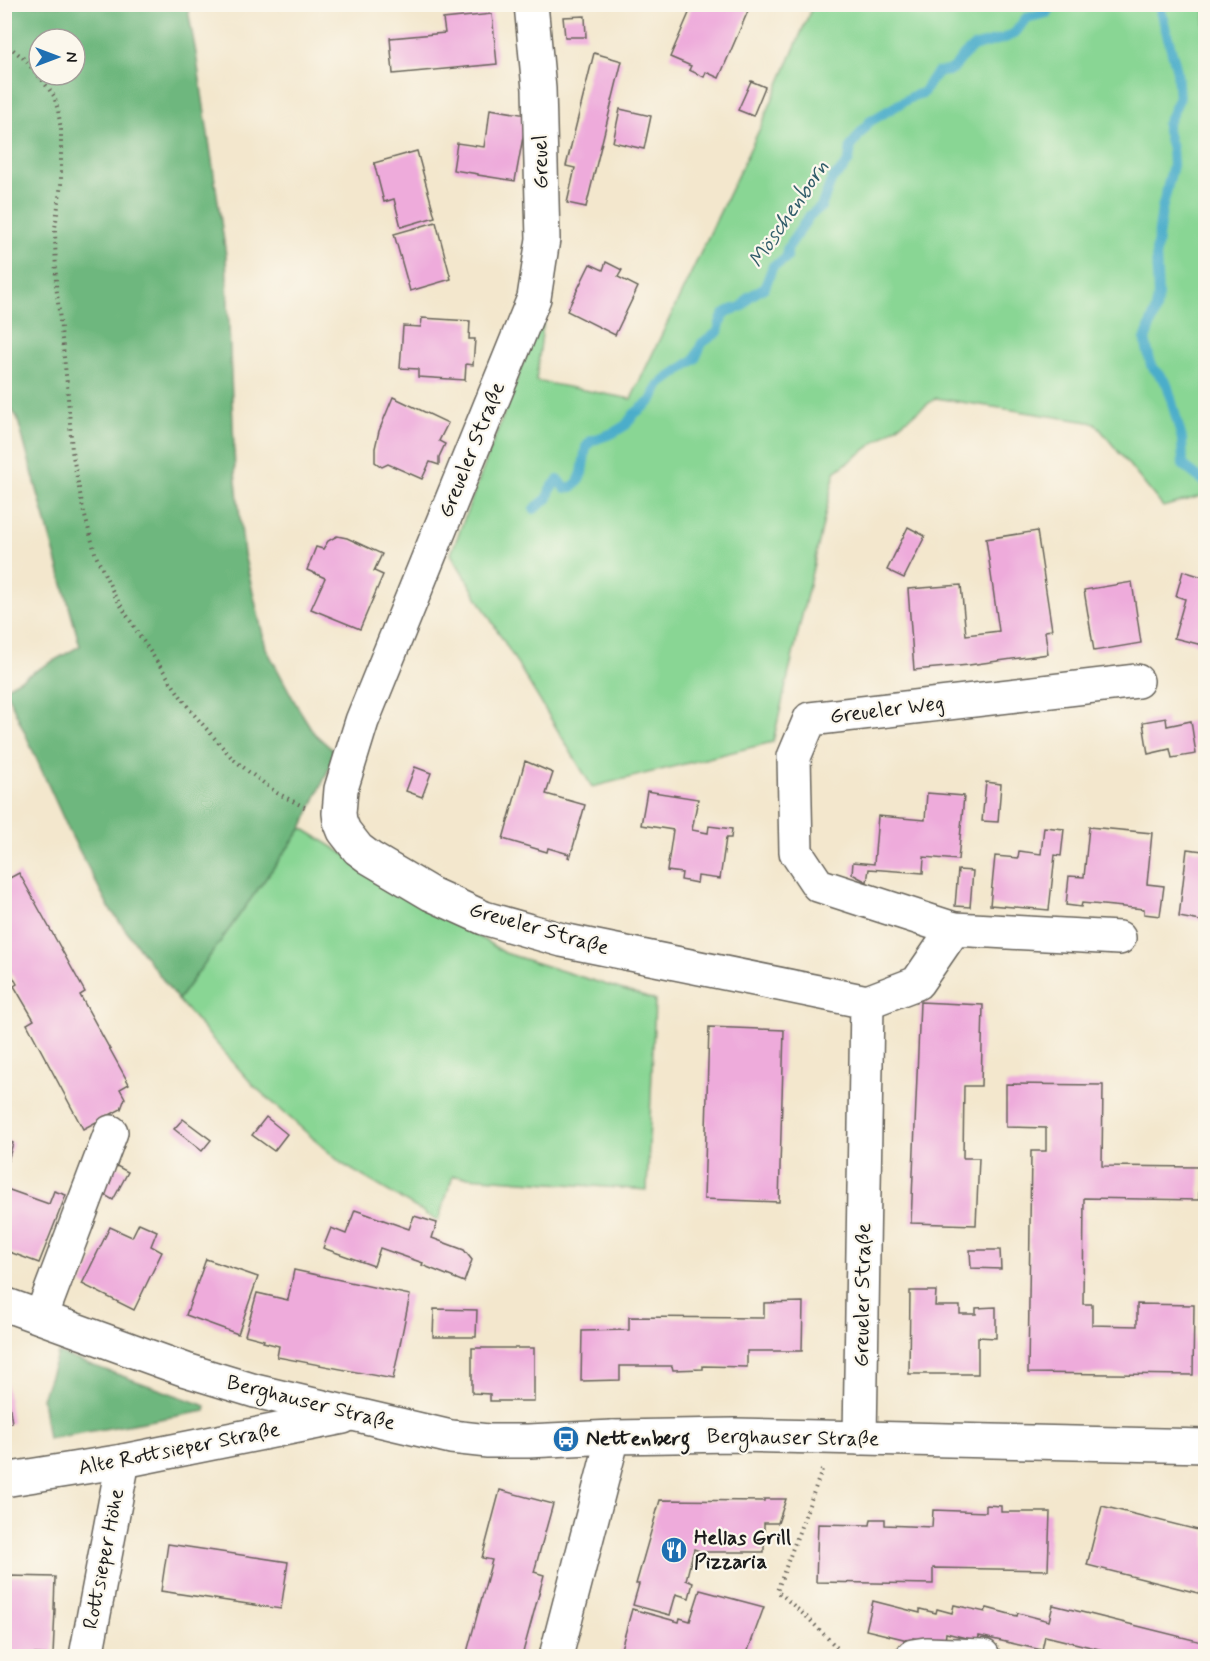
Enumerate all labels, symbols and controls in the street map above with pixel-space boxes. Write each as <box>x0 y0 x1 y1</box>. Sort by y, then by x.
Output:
north arrow <box>27 27 87 87</box>
text: N <box>60 52 81 62</box>
street label: Greuel <box>527 135 555 189</box>
water label: Möschenborn <box>743 155 835 273</box>
street label: Greueler Straße <box>432 378 512 522</box>
street label: Greueler Weg <box>828 689 946 731</box>
street label: Greueler Straße <box>466 896 612 962</box>
street label: Greueler Straße <box>848 1223 878 1367</box>
street label: Berghauser Straße <box>224 1369 398 1438</box>
street label: Alte Rottsieper Straße <box>76 1416 282 1482</box>
street label: Berghauser Straße <box>707 1422 879 1455</box>
bus stop icon: Nettenberg <box>551 1424 581 1454</box>
place label: Nettenberg <box>586 1425 691 1455</box>
street label: Rottsieper Höhe <box>77 1486 131 1632</box>
place label: Hellas Grill Pizzaria <box>694 1524 791 1576</box>
restaurant icon: Hellas Grill Pizzaria <box>659 1535 689 1565</box>

